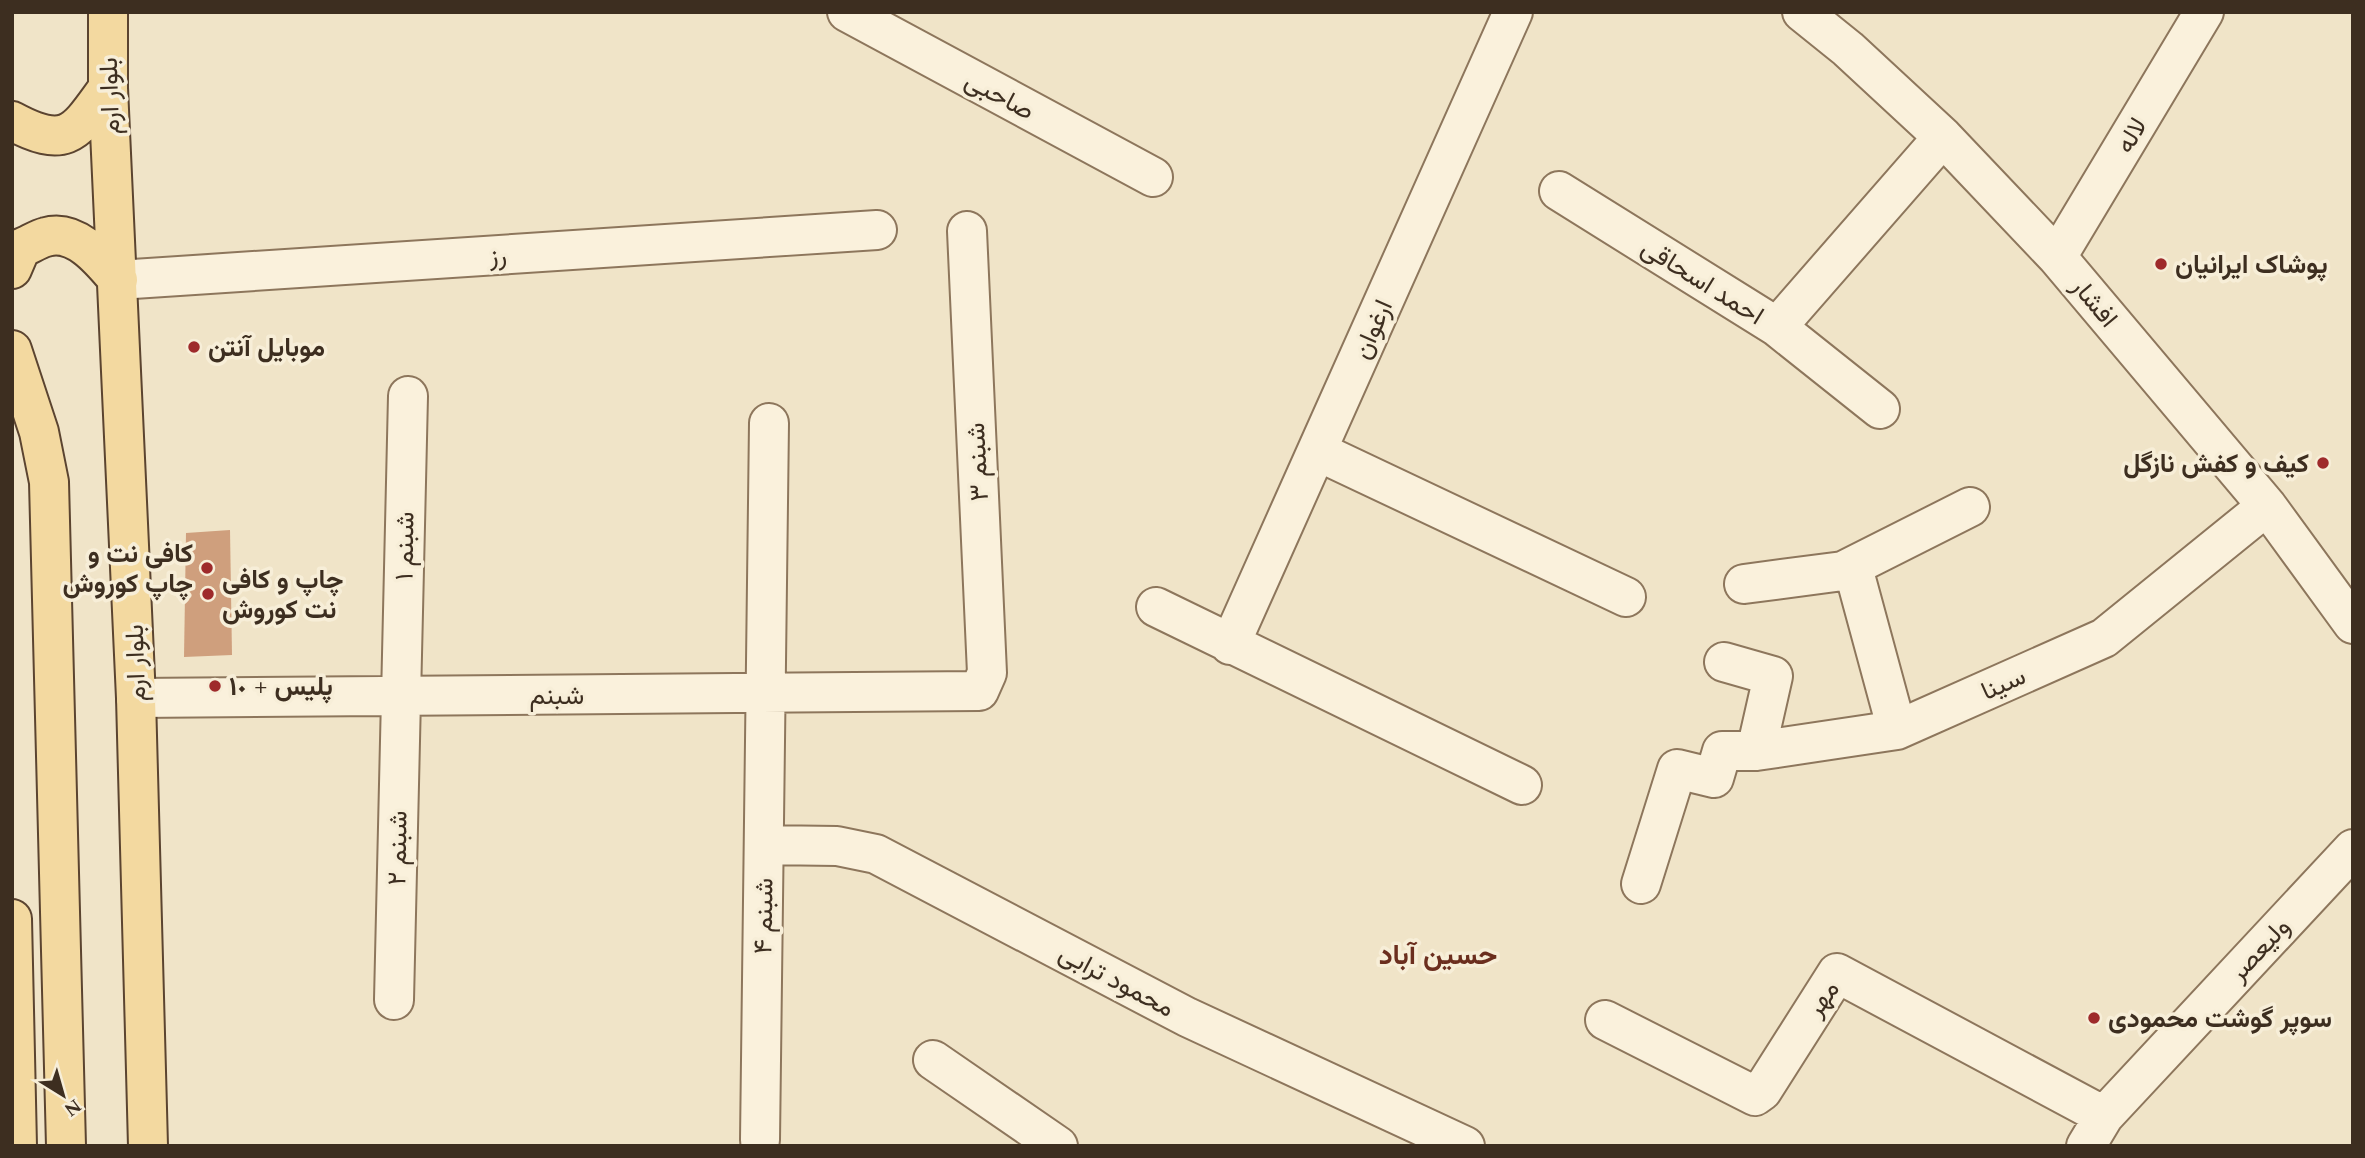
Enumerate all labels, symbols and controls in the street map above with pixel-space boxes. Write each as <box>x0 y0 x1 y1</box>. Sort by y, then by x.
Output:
street label: بلوار ارم <box>89 57 131 135</box>
street label: صاحبی <box>957 61 1042 131</box>
street label: لاله <box>2106 110 2158 161</box>
street label: احمد اسحاقی <box>1633 228 1772 336</box>
street label: رز <box>487 235 508 277</box>
place label: پوشاک ایرانیان <box>2175 245 2328 285</box>
marker: پوشاک ایرانیان <box>2153 256 2169 272</box>
street label: افشار <box>2060 268 2127 337</box>
street label: ارغوان <box>1342 293 1404 366</box>
place label: موبایل آنتن <box>208 328 325 368</box>
marker: موبایل آنتن <box>186 339 202 355</box>
street label: شبنم ۳ <box>956 422 1000 502</box>
place label: کیف و کفش نازگل <box>2123 444 2309 484</box>
marker: کیف و کفش نازگل <box>2315 455 2331 471</box>
street label: شبنم ۱ <box>384 511 426 581</box>
place label: کافی نت و چاپ کوروش <box>63 534 193 604</box>
marker: کافی نت و چاپ کوروش <box>199 560 215 576</box>
place label: چاپ و کافی نت کوروش <box>222 560 343 630</box>
marker: چاپ و کافی نت کوروش <box>200 586 216 602</box>
street label: بلوار ارم <box>115 624 157 702</box>
street label: سینا <box>1974 656 2032 711</box>
place label: پلیس + ١٠ <box>229 667 333 707</box>
street label: شبنم <box>530 676 584 716</box>
marker: پلیس + ١٠ <box>207 678 223 694</box>
street label: شبنم ۲ <box>377 810 419 886</box>
street label: شبنم ۴ <box>743 878 785 954</box>
street label: ولیعصر <box>2219 908 2300 992</box>
street label: محمود ترابی <box>1051 934 1182 1028</box>
district label: حسین آباد <box>1379 934 1497 977</box>
street label: مهر <box>1795 972 1850 1026</box>
place label: سوپر گوشت محمودی <box>2108 999 2332 1039</box>
marker: سوپر گوشت محمودی <box>2086 1010 2102 1026</box>
north arrow <box>28 1060 98 1130</box>
text: N <box>57 1091 87 1124</box>

